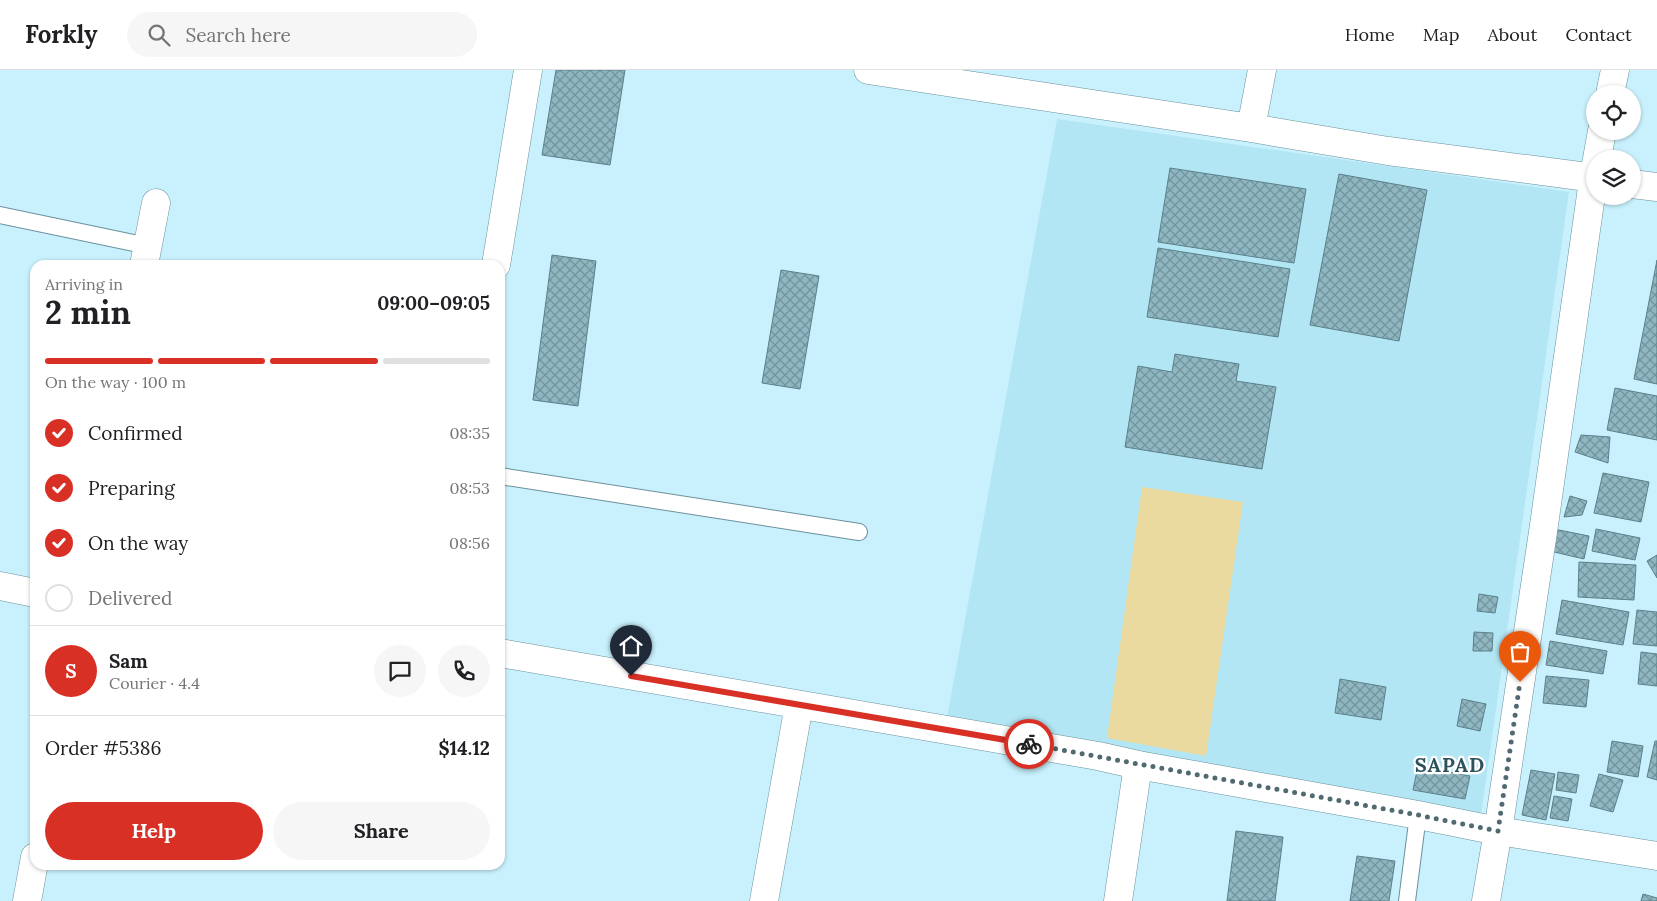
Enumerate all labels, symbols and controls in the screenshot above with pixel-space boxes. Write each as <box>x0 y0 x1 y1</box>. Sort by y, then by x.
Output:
search box <box>127 12 477 57</box>
text: Forkly <box>25 19 97 50</box>
icon: search <box>145 21 173 49</box>
text: Search here <box>185 23 291 47</box>
text: Home <box>1345 23 1395 46</box>
text: Map <box>1423 23 1459 46</box>
text: About <box>1487 23 1537 46</box>
text: Contact <box>1565 23 1632 46</box>
map controls <box>1586 85 1641 205</box>
button: locate <box>1586 85 1641 140</box>
button: layers <box>1586 150 1641 205</box>
text: Arriving in <box>45 274 123 294</box>
text: 09:00–09:05 <box>377 291 490 315</box>
text: 2 min <box>45 292 131 333</box>
text: On the way · 100 m <box>45 372 186 392</box>
icon: check <box>45 419 73 447</box>
text: Confirmed <box>88 421 183 445</box>
text: 08:35 <box>449 423 490 443</box>
icon: check <box>45 474 73 502</box>
text: Preparing <box>88 476 175 500</box>
text: 08:53 <box>449 478 490 498</box>
icon: check <box>45 529 73 557</box>
text: On the way <box>88 531 188 555</box>
text: 08:56 <box>449 533 490 553</box>
text: Delivered <box>88 586 172 610</box>
pin <box>610 625 652 676</box>
pin <box>1499 631 1541 682</box>
icon: home <box>617 632 645 660</box>
icon: bag <box>1506 638 1534 666</box>
button: chat <box>374 645 426 697</box>
button: phone <box>438 645 490 697</box>
text: Sam <box>109 649 148 673</box>
text: S <box>65 659 77 683</box>
text: Courier · 4.4 <box>109 673 200 693</box>
courier <box>1004 719 1054 769</box>
icon: bike <box>1015 730 1043 758</box>
text: Order #5386 <box>45 736 161 760</box>
text: $14.12 <box>438 736 490 760</box>
district label: SAPAD <box>1415 752 1485 777</box>
button: Help <box>45 802 263 860</box>
button: Share <box>273 802 490 860</box>

